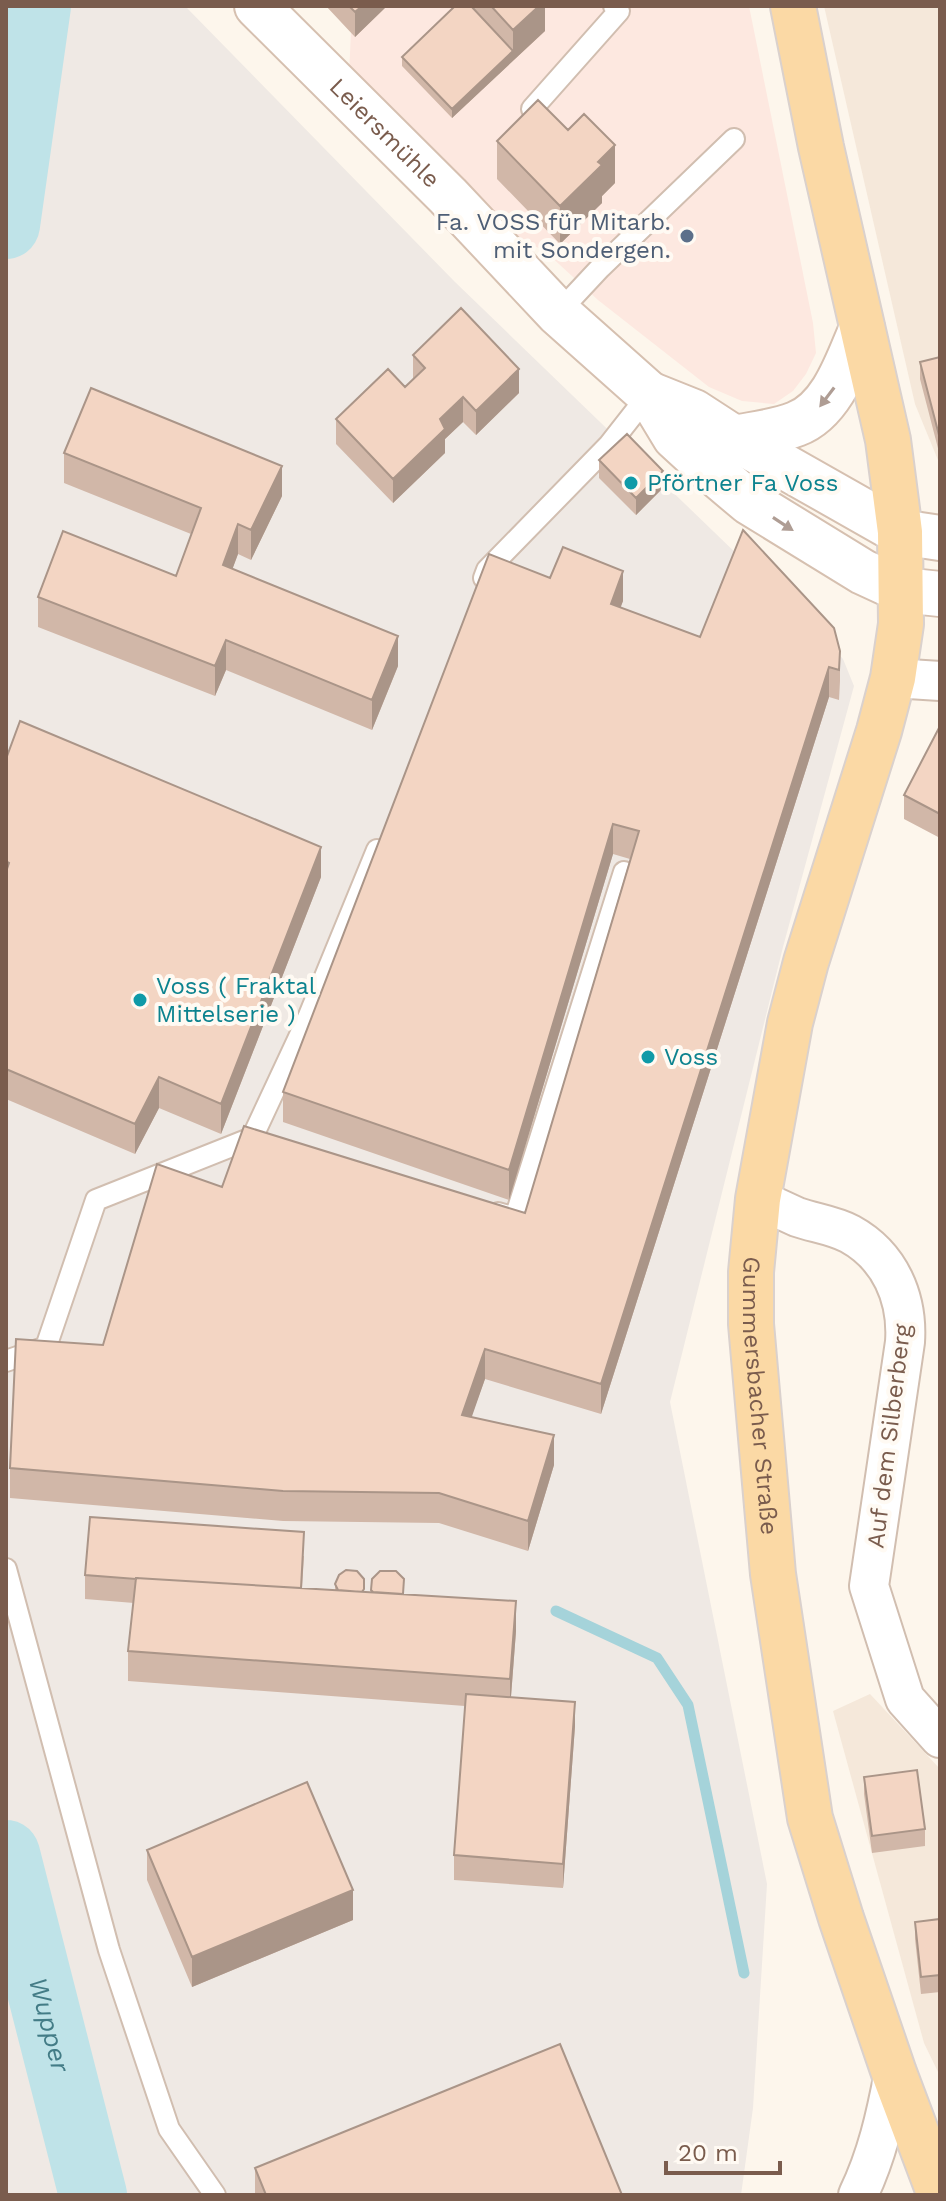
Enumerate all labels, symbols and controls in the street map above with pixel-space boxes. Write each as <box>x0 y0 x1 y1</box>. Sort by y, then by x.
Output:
street label: Leiersmühle <box>324 72 445 194</box>
place label: Fa. VOSS für Mitarb. mit Sondergen. <box>436 208 671 264</box>
marker: Fa. VOSS für Mitarb. mit Sondergen. <box>678 227 696 245</box>
one-way arrow <box>819 386 835 407</box>
place label: Pförtner Fa Voss <box>647 469 838 497</box>
marker: Pförtner Fa Voss <box>622 474 640 492</box>
one-way arrow <box>773 517 794 532</box>
place label: Voss ( Fraktal Mittelserie ) <box>156 972 317 1028</box>
marker: Voss ( Fraktal Mittelserie ) <box>131 991 149 1009</box>
place label: Voss <box>664 1043 718 1071</box>
marker: Voss <box>639 1048 657 1066</box>
street label: Gummersbacher Straße <box>737 1255 783 1536</box>
street label: Auf dem Silberberg <box>861 1322 917 1550</box>
water label: Wupper <box>23 1974 76 2076</box>
scale bar <box>666 2125 780 2175</box>
text: 20 m <box>678 2139 738 2167</box>

